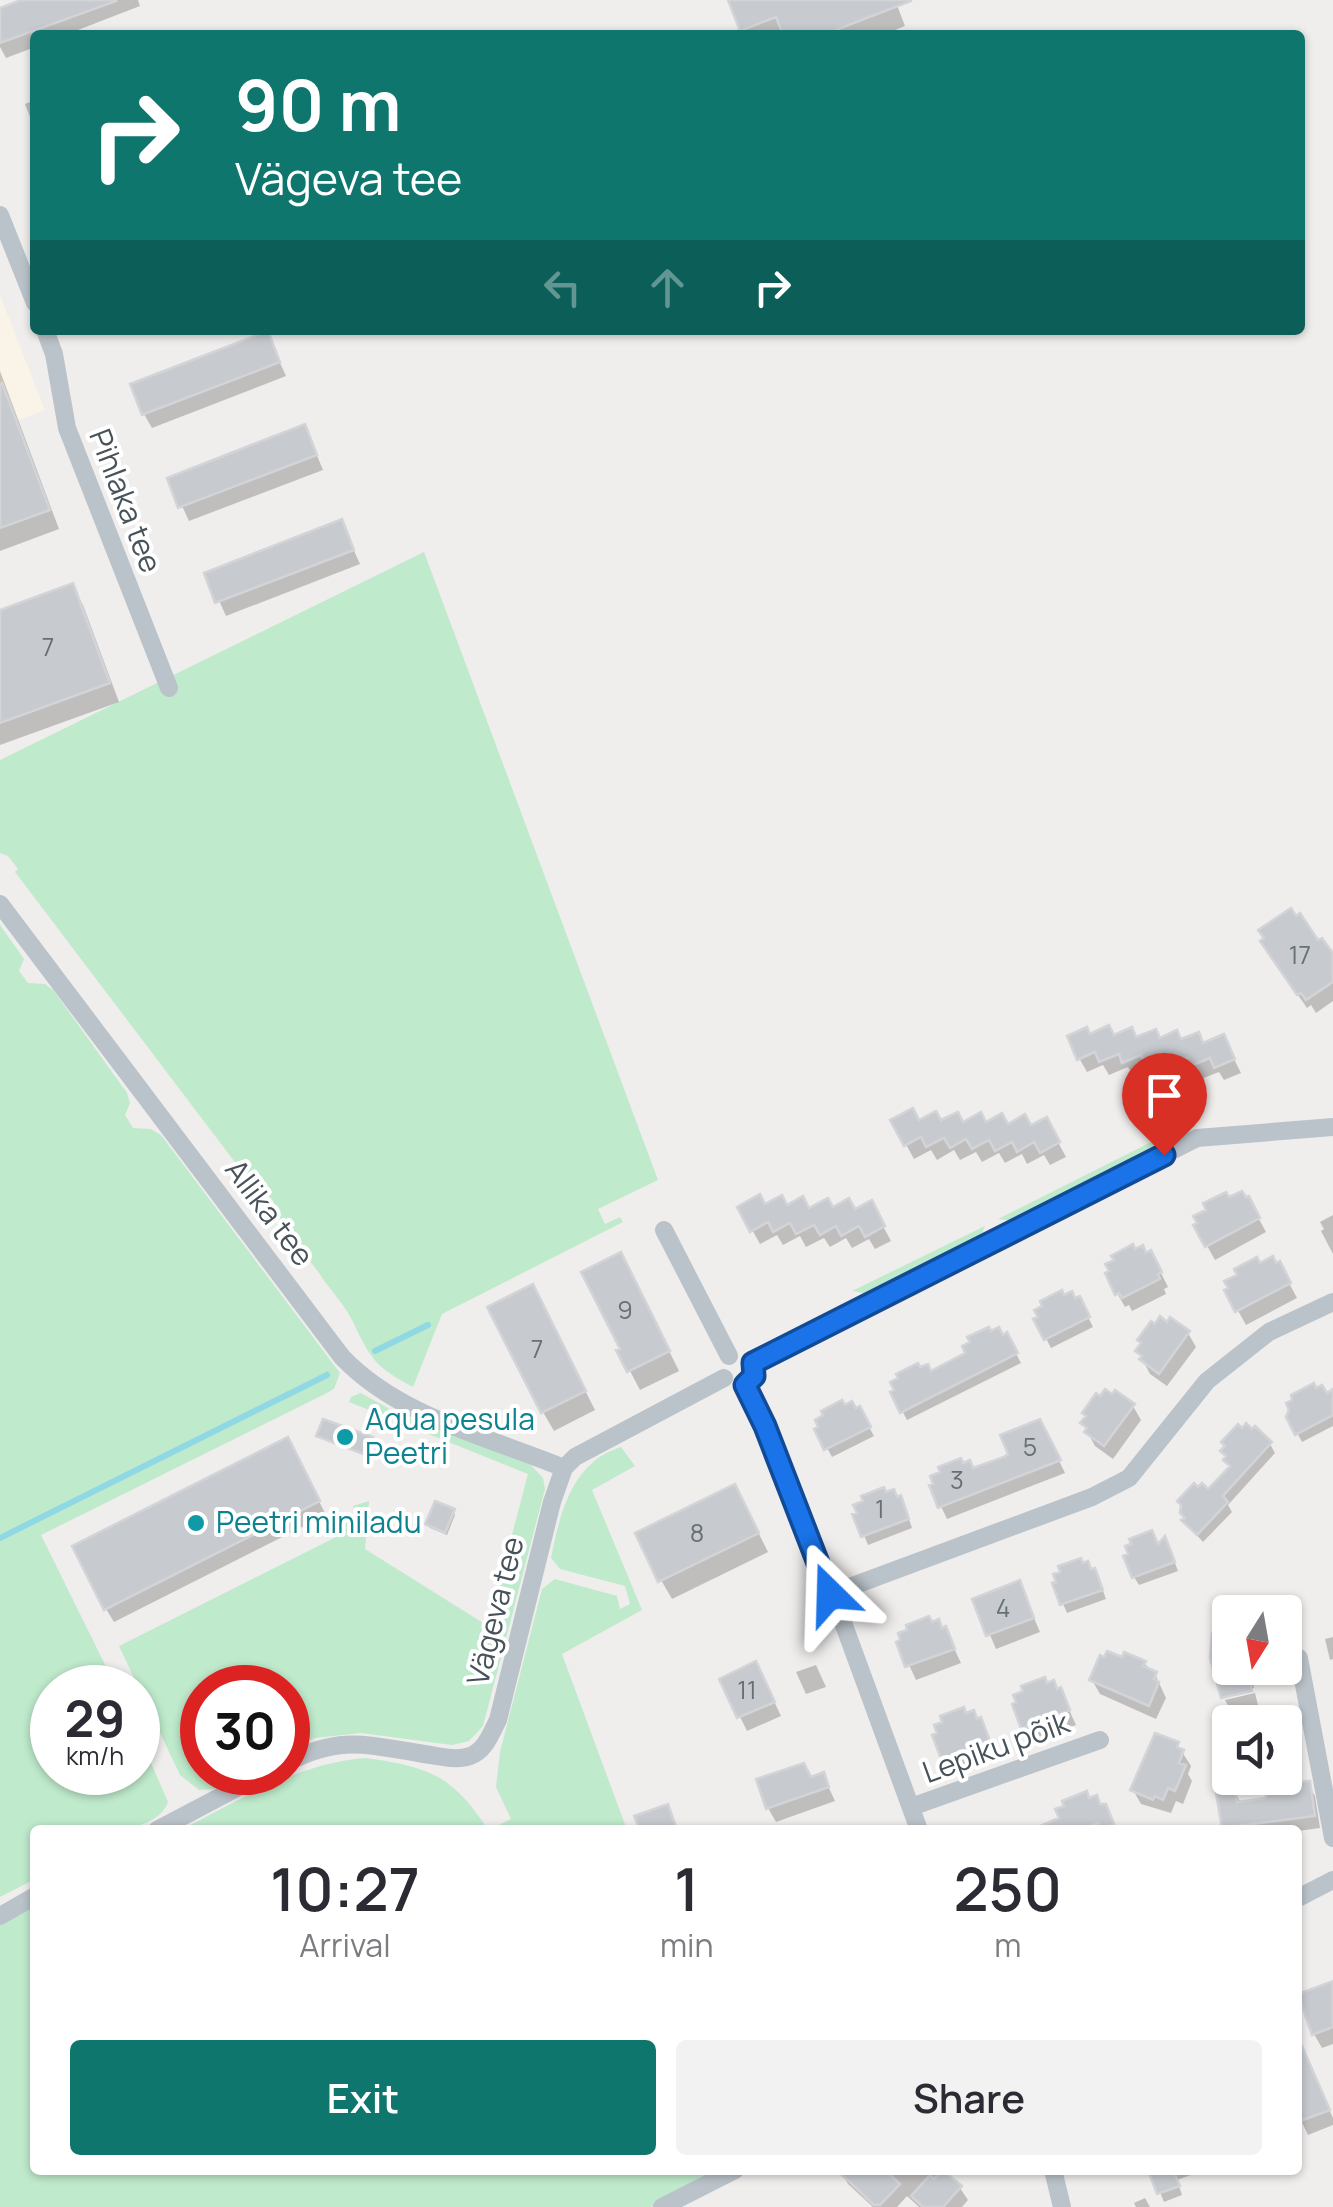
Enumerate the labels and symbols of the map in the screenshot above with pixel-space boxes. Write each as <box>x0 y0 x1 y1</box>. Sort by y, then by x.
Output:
street label: Pihlaka tee <box>80 423 173 578</box>
house number: 7 <box>42 629 54 664</box>
house number: 17 <box>1289 937 1311 972</box>
pin <box>1122 1053 1207 1156</box>
street label: Allika tee <box>216 1150 324 1274</box>
house number: 9 <box>617 1292 633 1327</box>
house number: 7 <box>531 1331 543 1366</box>
place label: Aqua pesula Peetri <box>365 1398 535 1473</box>
marker: Aqua pesula Peetri <box>334 1426 356 1448</box>
house number: 5 <box>1023 1429 1037 1464</box>
house number: 3 <box>950 1462 964 1497</box>
house number: 1 <box>875 1491 885 1526</box>
place label: Peetri miniladu <box>216 1501 421 1542</box>
marker: Peetri miniladu <box>185 1512 207 1534</box>
house number: 8 <box>690 1515 704 1550</box>
street label: Vägeva tee <box>456 1532 533 1689</box>
position arrow <box>778 1542 882 1646</box>
house number: 4 <box>996 1590 1010 1625</box>
north arrow <box>1212 1595 1302 1685</box>
speed limit sign: 30 <box>180 1665 310 1795</box>
house number: 11 <box>737 1672 757 1707</box>
street label: Lepiku põik <box>916 1701 1076 1792</box>

